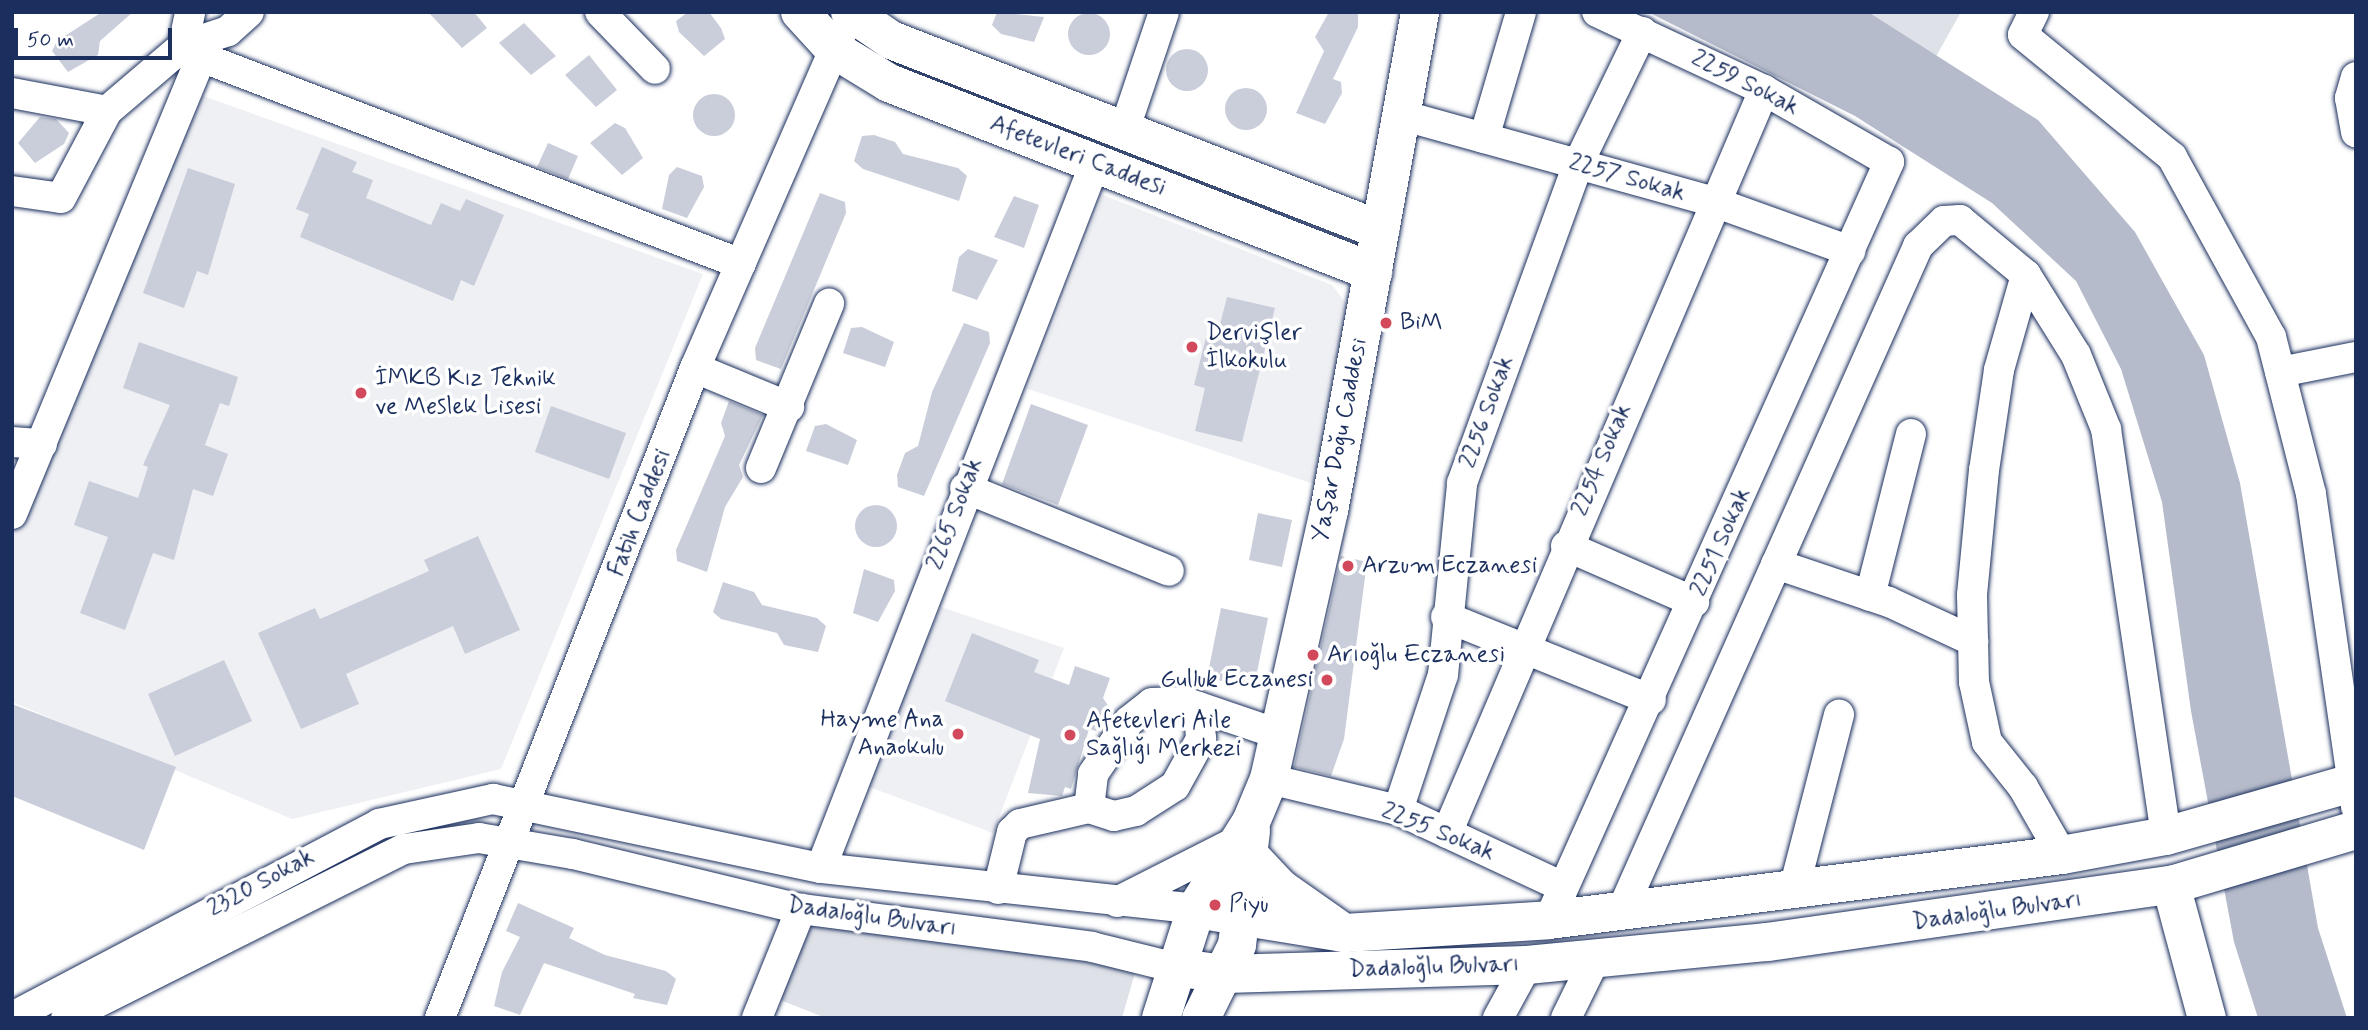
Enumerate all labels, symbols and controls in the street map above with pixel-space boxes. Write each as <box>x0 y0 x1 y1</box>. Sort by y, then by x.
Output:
scale bar <box>18 14 175 58</box>
text: 50 m <box>27 26 74 54</box>
street label: 2259 Sokak <box>1686 44 1804 122</box>
street label: Afetevleri Caddesi <box>985 109 1171 203</box>
street label: 2257 Sokak <box>1566 148 1688 208</box>
place label: BiM <box>1400 309 1443 337</box>
marker: BiM <box>1378 315 1394 331</box>
place label: Dervişler İlkokulu <box>1206 319 1302 375</box>
street label: Yaşar Doğu Caddesi <box>1306 335 1374 545</box>
marker: Dervişler İlkokulu <box>1184 339 1200 355</box>
street label: 2256 Sokak <box>1453 352 1521 472</box>
place label: İMKB Kız Teknik ve Meslek Lisesi <box>375 365 561 421</box>
marker: İMKB Kız Teknik ve Meslek Lisesi <box>353 385 369 401</box>
street label: 2254 Sokak <box>1566 400 1638 520</box>
street label: Fatih Caddesi <box>602 443 678 583</box>
street label: 2265 Sokak <box>921 454 989 574</box>
street label: 2251 Sokak <box>1684 483 1758 601</box>
place label: Arzum Eczanesi <box>1362 552 1537 580</box>
marker: Arzum Eczanesi <box>1340 558 1356 574</box>
place label: Arıoğlu Eczanesi <box>1327 641 1499 669</box>
marker: Arıoğlu Eczanesi <box>1305 647 1321 663</box>
place label: Gulluk Eczanesi <box>1154 666 1313 694</box>
marker: Gulluk Eczanesi <box>1319 672 1335 688</box>
place label: Hayme Ana Anaokulu <box>821 706 944 762</box>
place label: Afetevleri Aile Sağlığı Merkezi <box>1086 707 1241 763</box>
marker: Afetevleri Aile Sağlığı Merkezi <box>1060 725 1080 745</box>
marker: Hayme Ana Anaokulu <box>950 726 966 742</box>
street label: 2255 Sokak <box>1377 796 1499 868</box>
street label: 2320 Sokak <box>203 843 319 923</box>
street label: Dadaloğlu Bulvarı <box>1910 885 2084 937</box>
street label: Dadaloğlu Bulvarı <box>785 891 959 943</box>
place label: Piyu <box>1229 891 1269 919</box>
marker: Piyu <box>1207 897 1223 913</box>
street label: Dadaloğlu Bulvarı <box>1348 950 1520 984</box>

